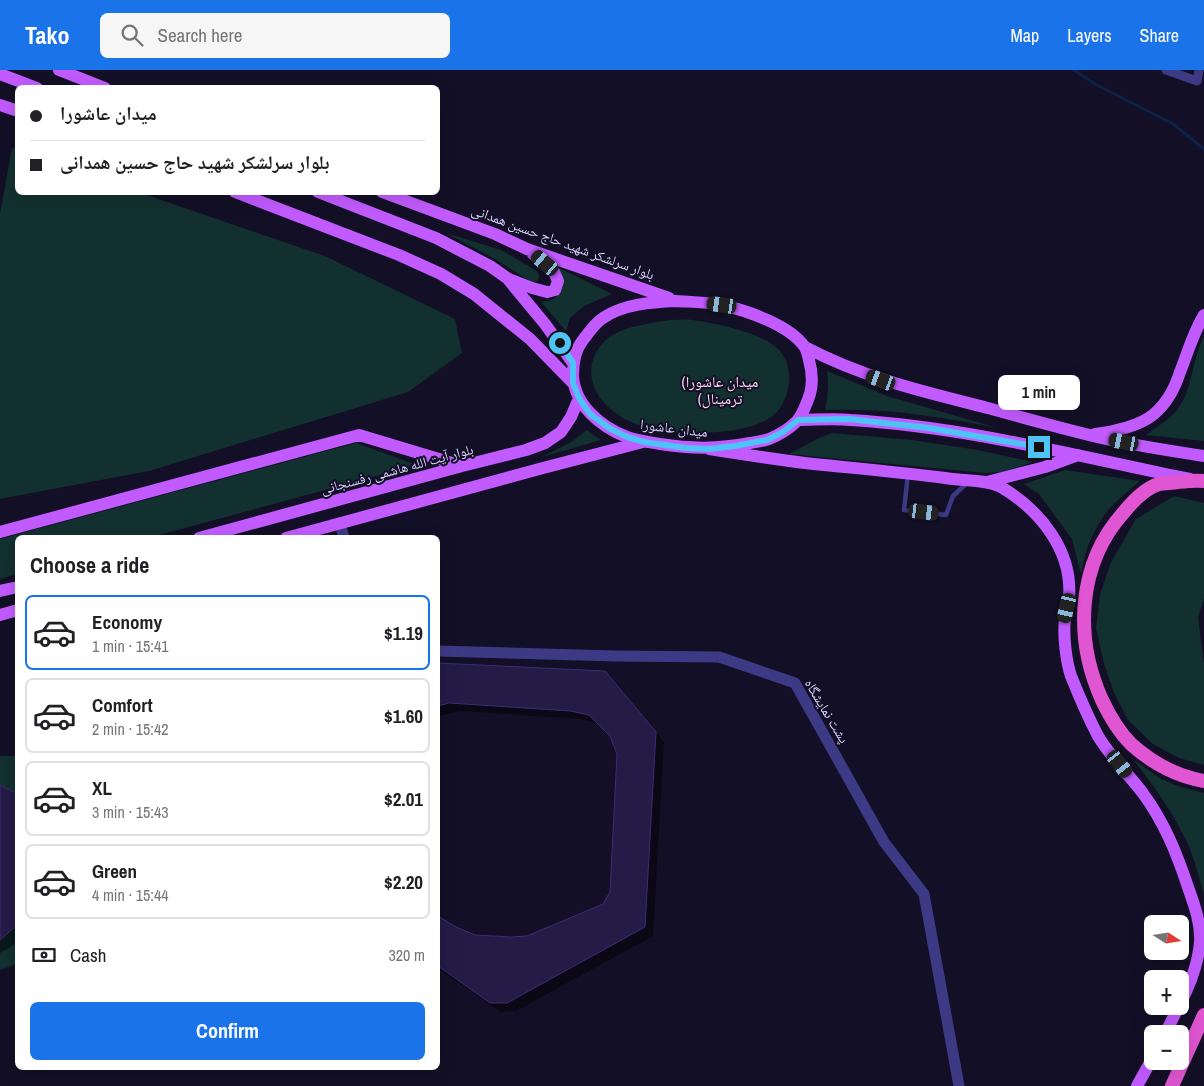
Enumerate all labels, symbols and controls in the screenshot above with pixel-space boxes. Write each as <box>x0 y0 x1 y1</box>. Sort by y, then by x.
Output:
search box <box>100 13 450 58</box>
text: Tako <box>25 19 70 51</box>
icon: search <box>118 21 146 49</box>
text: Search here <box>158 22 242 48</box>
text: Map <box>1011 23 1039 48</box>
text: Layers <box>1067 23 1112 48</box>
text: Share <box>1140 23 1179 48</box>
text: میدان عاشورا <box>60 100 157 126</box>
text: بلوار سرلشکر شهید حاج حسین همدانی <box>60 149 329 175</box>
street label: بلوار سرلشکر شهید حاج حسین همدانی <box>469 201 657 284</box>
car <box>528 248 561 278</box>
car <box>706 295 737 315</box>
route start <box>549 332 571 354</box>
car <box>864 368 897 392</box>
district label: (میدان عاشورا (ترمینال <box>682 371 759 409</box>
callout: 1 min <box>998 374 1080 410</box>
text: 1 min <box>1022 381 1056 403</box>
street label: میدان عاشورا <box>639 415 709 441</box>
car <box>1107 432 1140 452</box>
route end <box>1028 436 1050 458</box>
street label: بلوار آیت الله هاشمی رفسنجانی <box>319 440 475 498</box>
car <box>908 503 939 521</box>
text: Choose a ride <box>30 550 149 580</box>
car <box>1056 592 1077 624</box>
text: Economy <box>92 609 162 635</box>
icon: car <box>32 610 77 655</box>
text: $1.19 <box>384 620 423 646</box>
text: 1 min · 15:41 <box>92 635 169 657</box>
street label: پشت نمایشگاه <box>801 676 853 747</box>
text: Comfort <box>92 692 153 718</box>
icon: car <box>32 693 77 738</box>
text: $1.60 <box>384 703 423 729</box>
text: 2 min · 15:42 <box>92 718 169 740</box>
car <box>1104 748 1135 780</box>
text: XL <box>92 775 112 801</box>
icon: car <box>32 776 77 821</box>
text: $2.01 <box>384 786 423 812</box>
text: 3 min · 15:43 <box>92 801 169 823</box>
text: Green <box>92 858 137 884</box>
icon: car <box>32 859 77 904</box>
text: $2.20 <box>384 869 423 895</box>
text: 4 min · 15:44 <box>92 884 169 906</box>
north arrow <box>1144 915 1189 960</box>
map controls <box>1144 915 1189 1070</box>
icon: cash <box>30 941 58 969</box>
text: Cash <box>70 942 106 968</box>
text: 320 m <box>389 944 425 966</box>
button: + <box>1144 970 1189 1015</box>
button: Confirm <box>30 1002 425 1060</box>
button: − <box>1144 1025 1189 1070</box>

